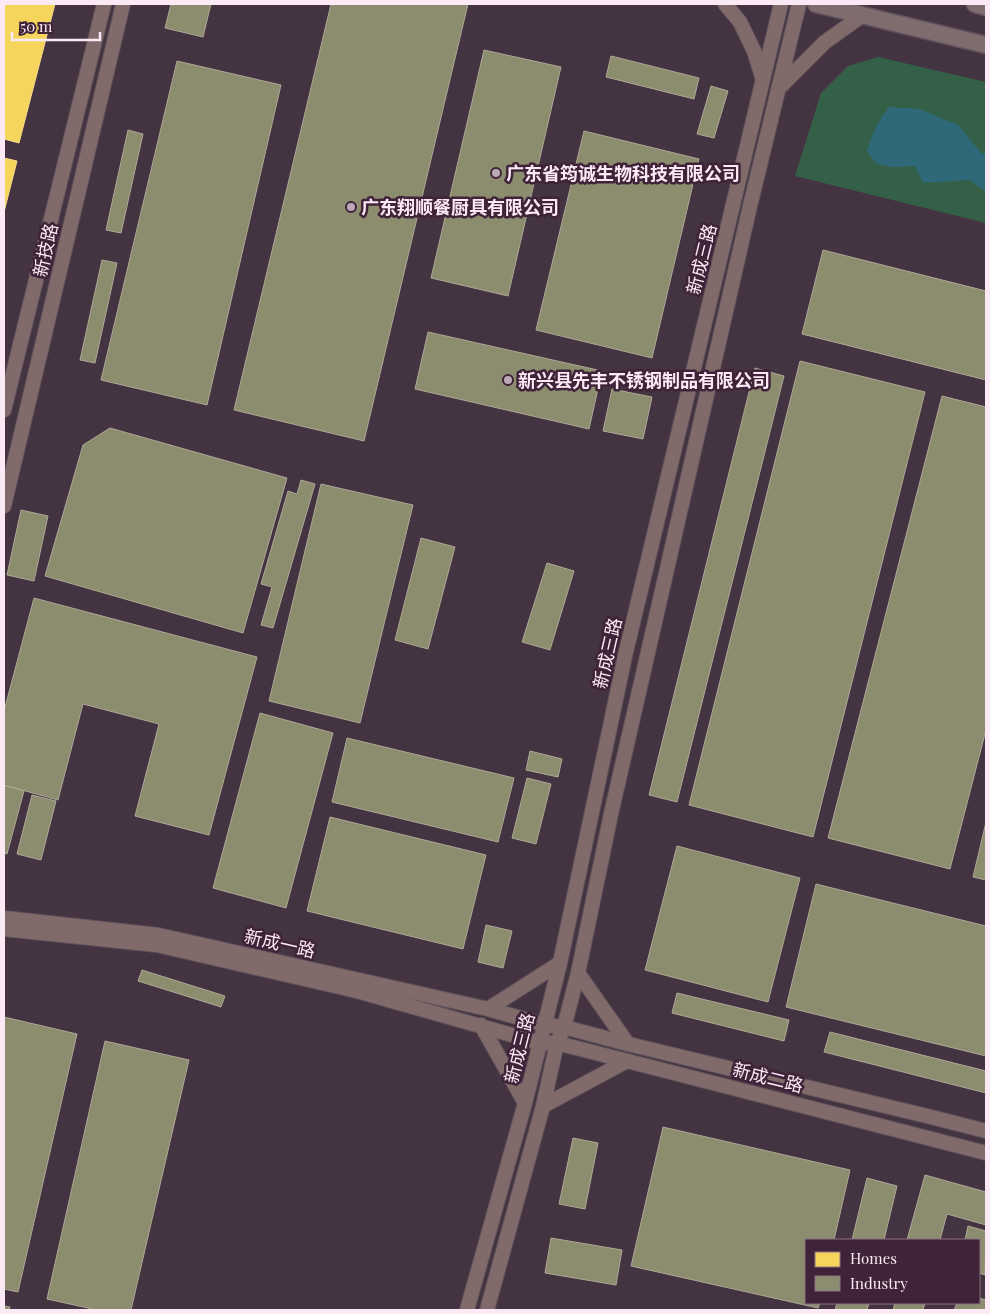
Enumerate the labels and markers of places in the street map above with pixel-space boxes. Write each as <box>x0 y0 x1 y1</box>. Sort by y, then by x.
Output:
place label: 广东省筠诚生物科技有限公司 <box>506 161 740 185</box>
marker: 广东省筠诚生物科技有限公司 <box>490 167 502 179</box>
place label: 广东翔顺餐厨具有限公司 <box>361 195 559 219</box>
marker: 广东翔顺餐厨具有限公司 <box>345 201 357 213</box>
place label: 新兴县先丰不锈钢制品有限公司 <box>518 368 770 392</box>
marker: 新兴县先丰不锈钢制品有限公司 <box>502 374 514 386</box>

